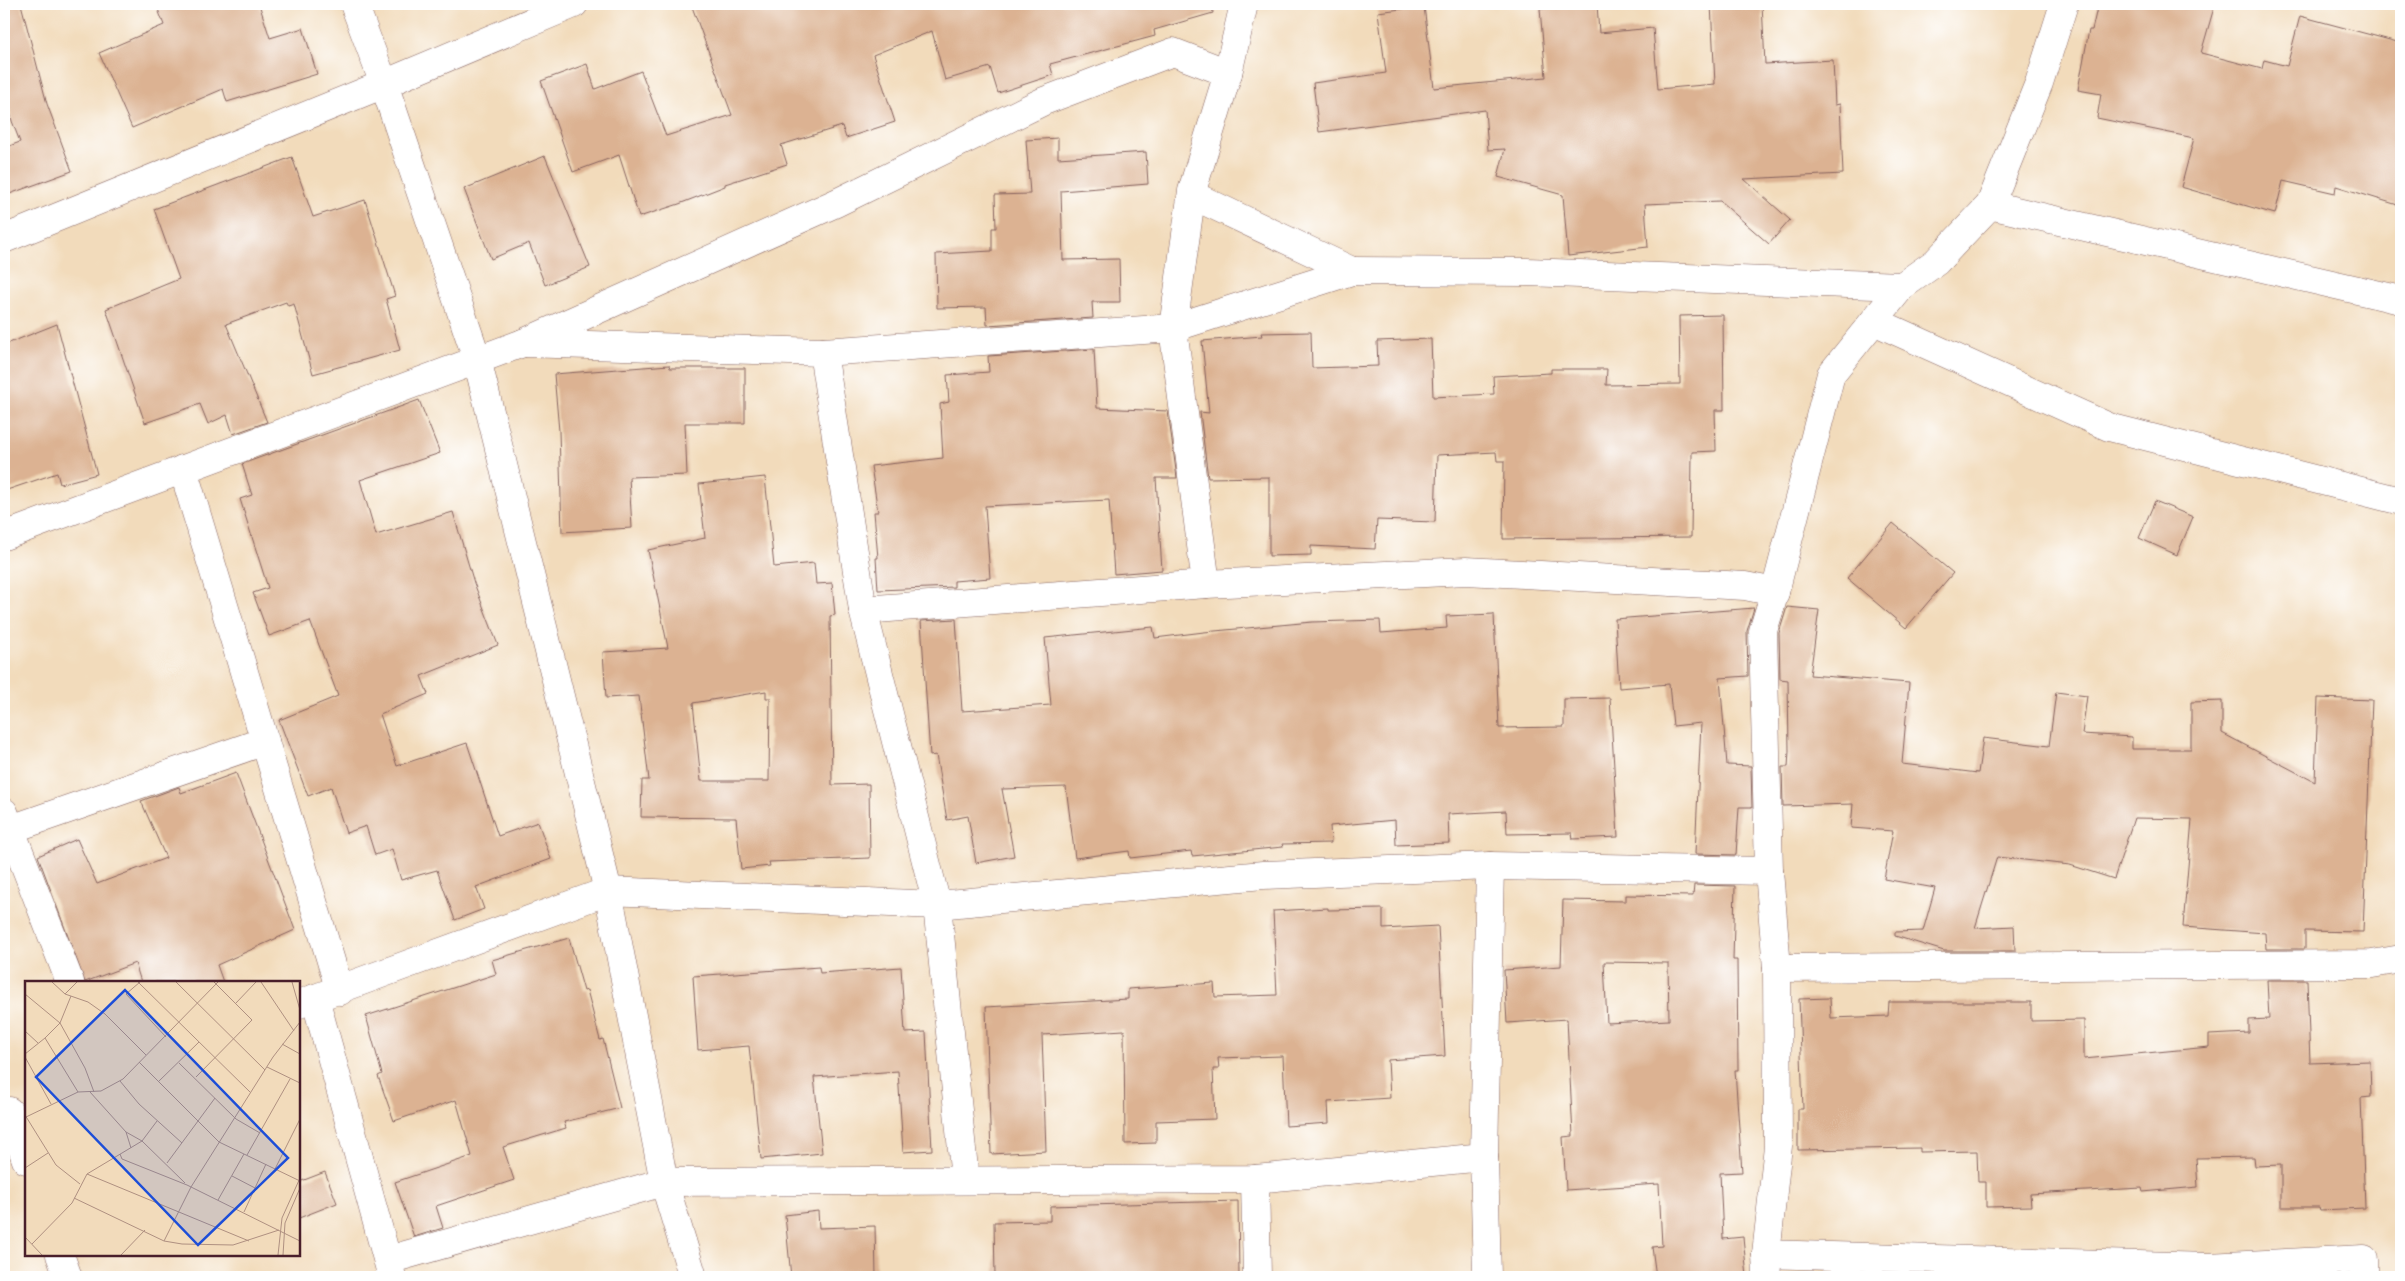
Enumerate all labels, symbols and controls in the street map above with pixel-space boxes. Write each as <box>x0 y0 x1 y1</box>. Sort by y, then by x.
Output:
inset map <box>25 981 300 1256</box>

